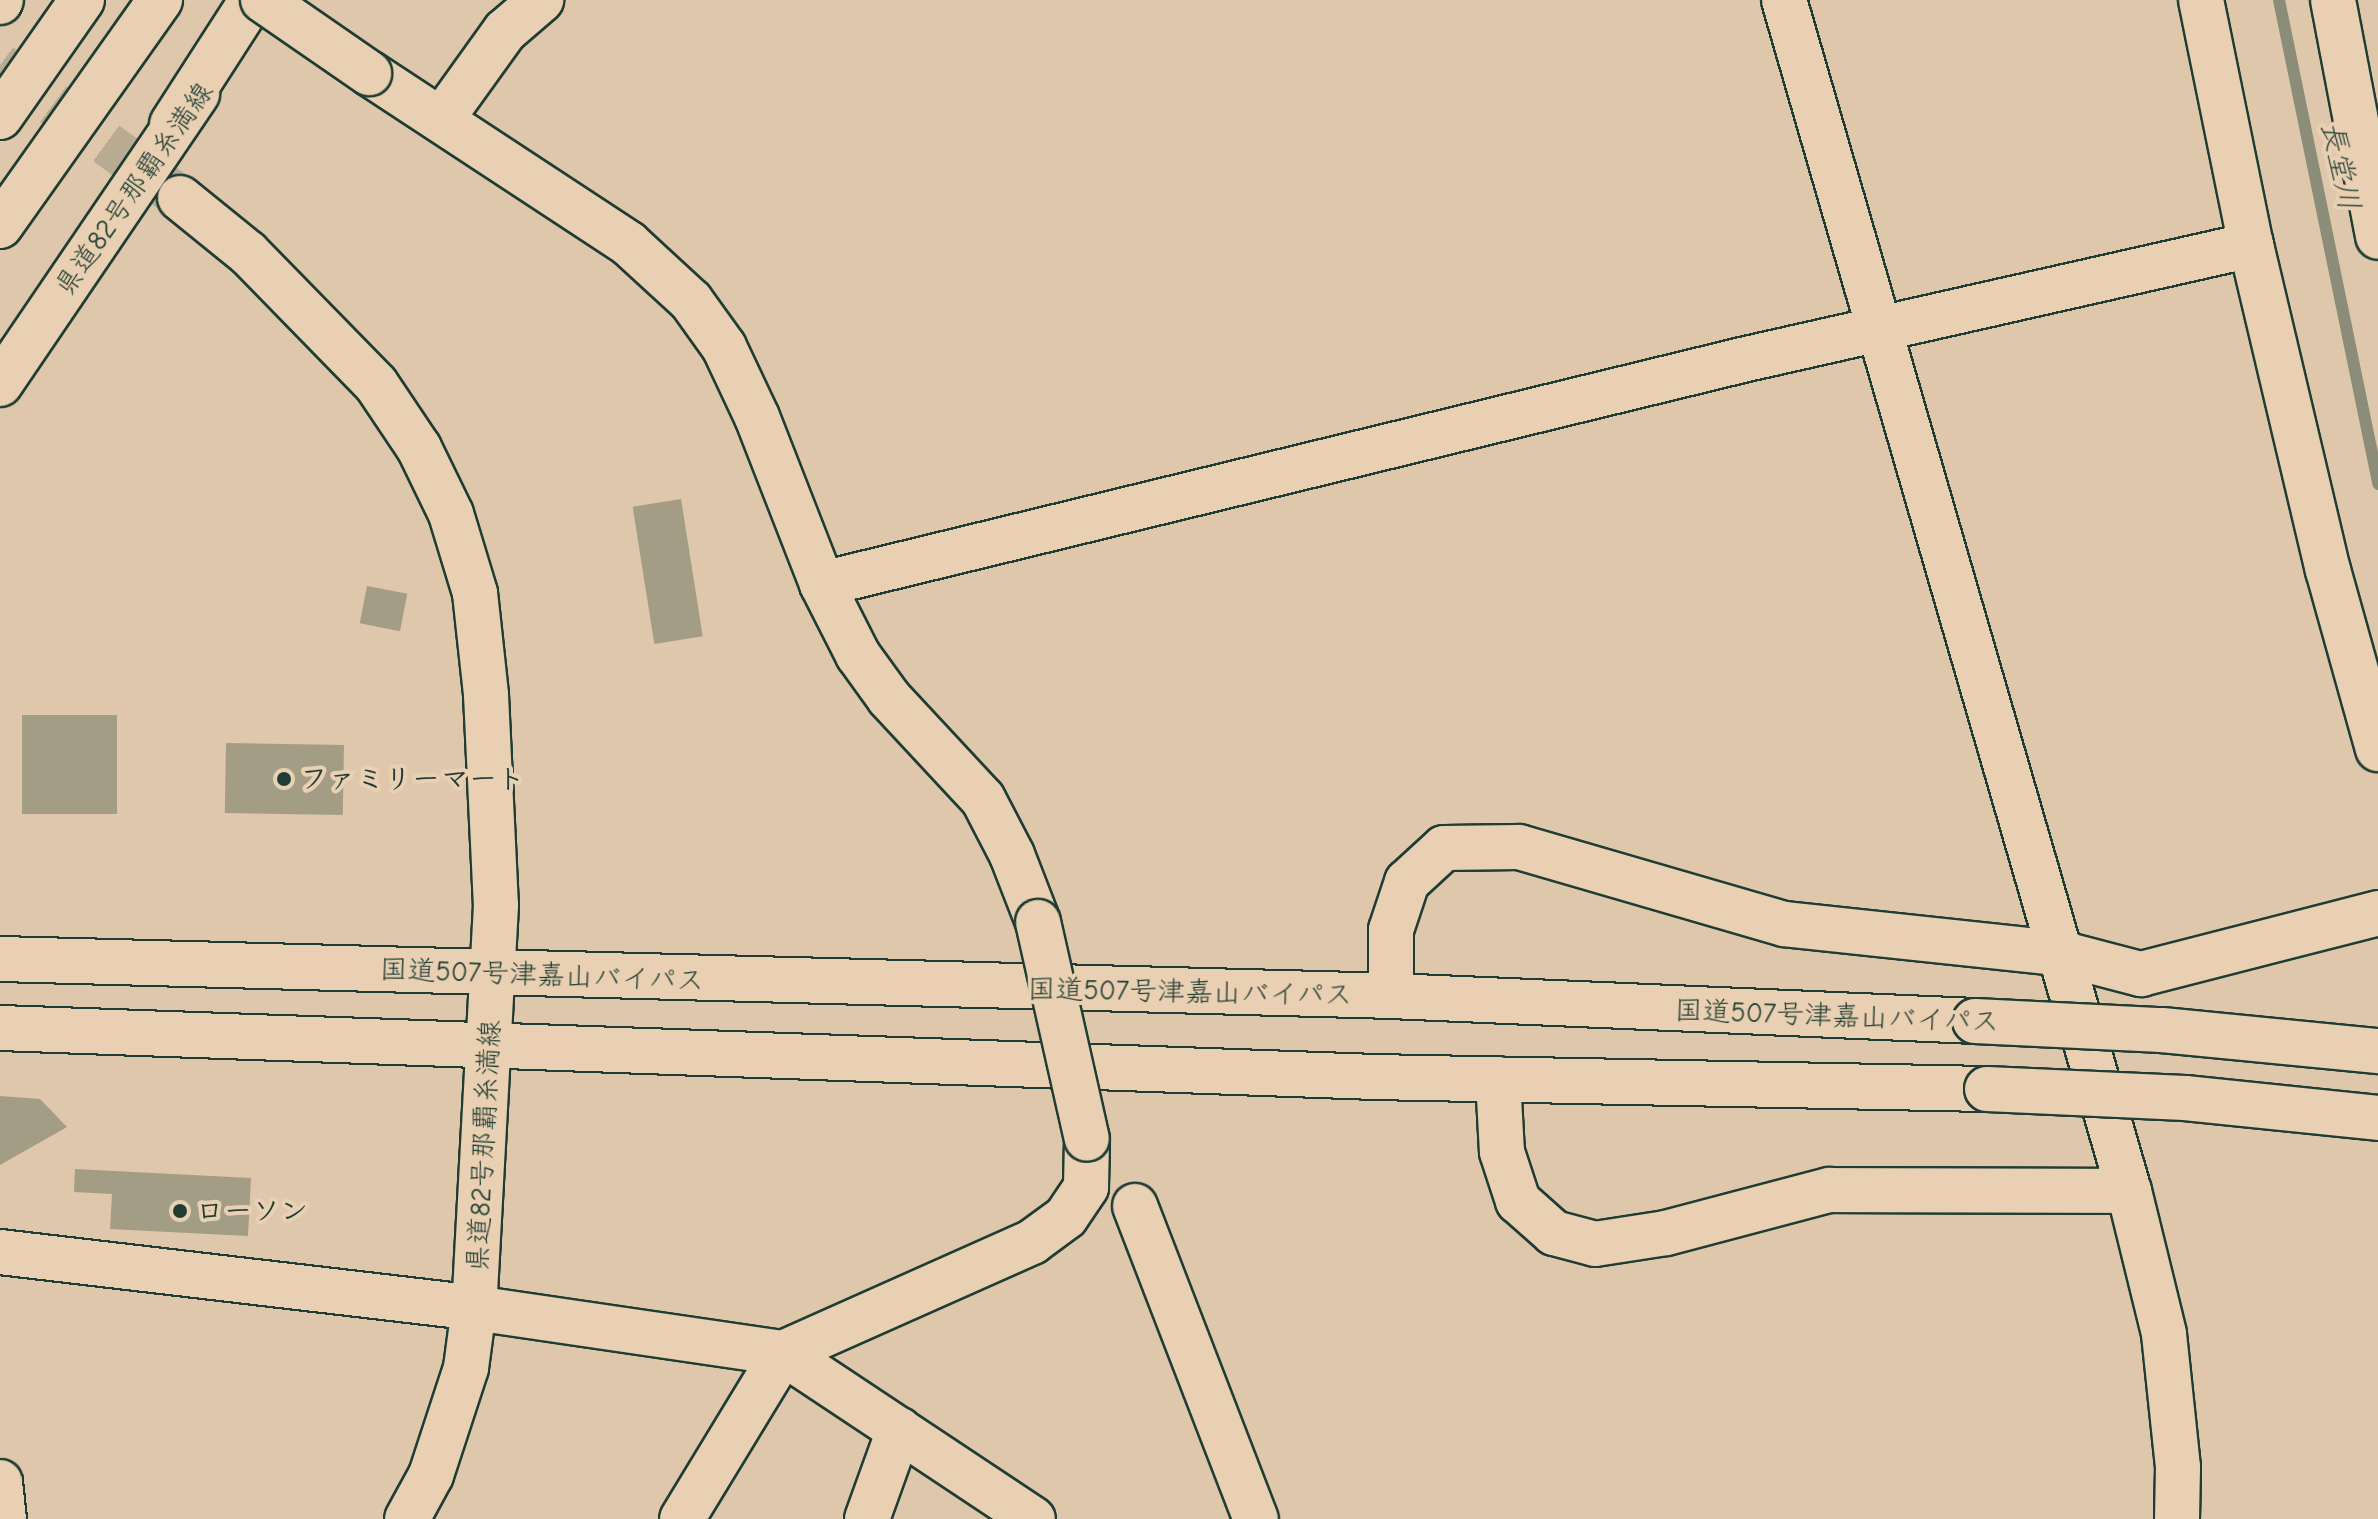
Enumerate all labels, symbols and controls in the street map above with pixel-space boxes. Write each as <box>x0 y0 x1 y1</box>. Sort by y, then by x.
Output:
street label: 県道82号那覇糸満線 <box>48 76 220 302</box>
water label: 長堂川 <box>2313 118 2367 214</box>
place label: ファミリーマート <box>300 762 524 796</box>
marker: ファミリーマート <box>275 770 293 788</box>
street label: 国道507号津嘉山バイパス <box>379 953 705 997</box>
street label: 国道507号津嘉山バイパス <box>1027 972 1353 1012</box>
street label: 国道507号津嘉山バイパス <box>1674 994 2000 1038</box>
street label: 県道82号那覇糸満線 <box>461 1019 507 1273</box>
place label: ローソン <box>196 1194 308 1228</box>
marker: ローソン <box>171 1202 189 1220</box>

